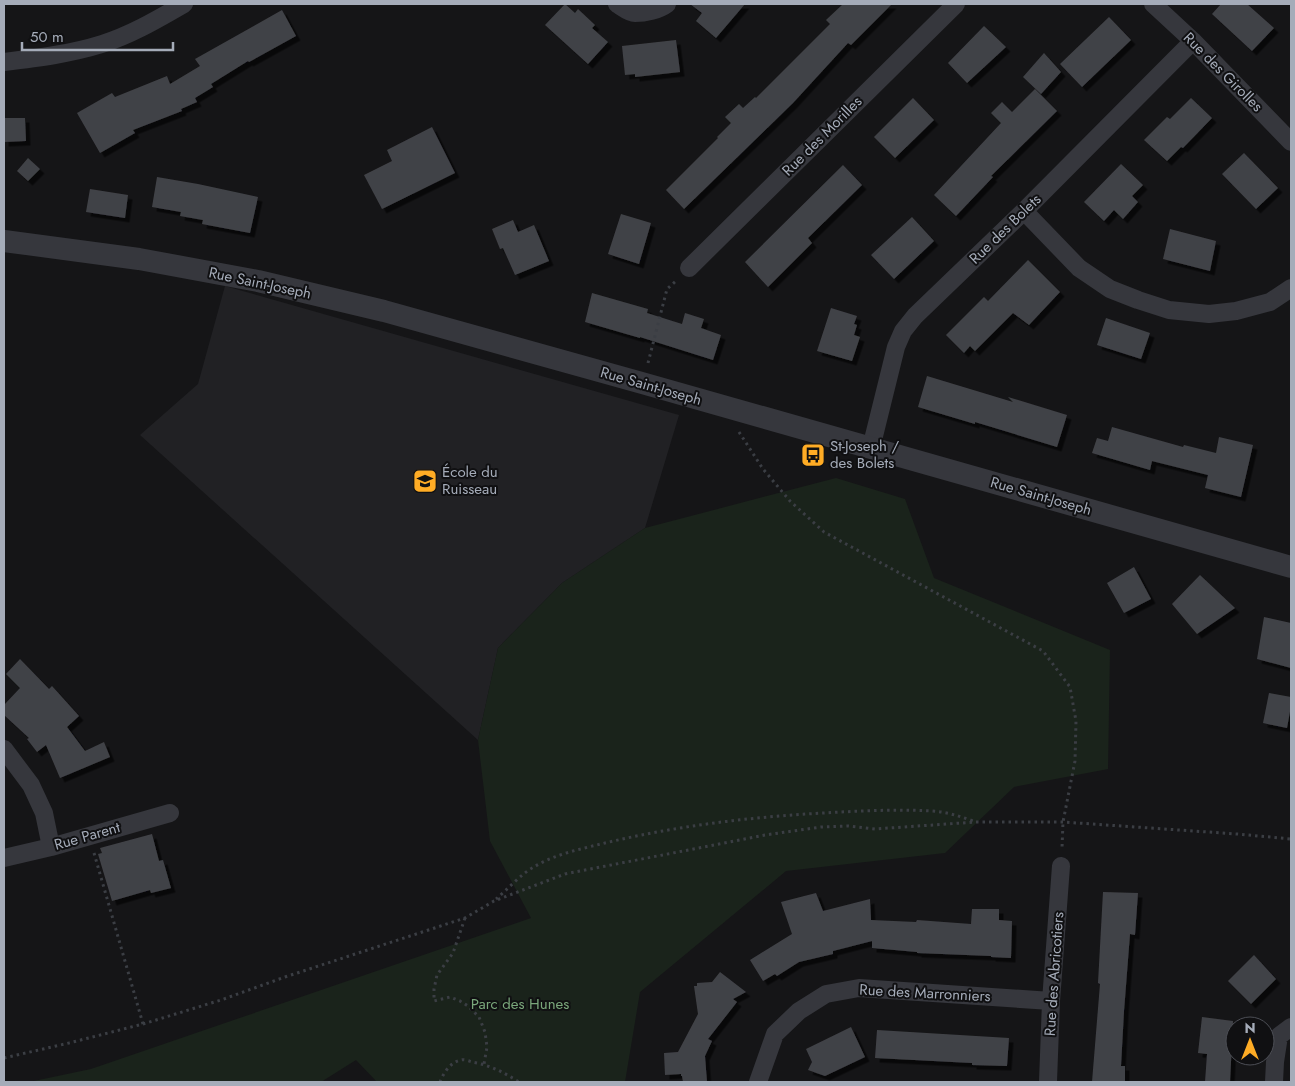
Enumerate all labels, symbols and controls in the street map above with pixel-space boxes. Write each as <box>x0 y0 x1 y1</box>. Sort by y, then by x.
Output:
scale bar <box>22 20 174 52</box>
text: 50 m <box>30 26 64 48</box>
street label: Rue des Girolles <box>1178 27 1268 117</box>
street label: Rue des Morilles <box>777 91 867 181</box>
street label: Rue des Bolets <box>964 189 1046 269</box>
street label: Rue Saint-Joseph <box>207 261 313 305</box>
street label: Rue Saint-Joseph <box>598 361 704 411</box>
place label: St-Joseph / des Bolets <box>830 435 899 474</box>
bus stop icon: St-Joseph / des Bolets <box>800 442 826 468</box>
place label: École du Ruisseau <box>442 461 498 500</box>
school or university icon: École du Ruisseau <box>412 468 438 494</box>
street label: Rue Saint-Joseph <box>988 471 1094 521</box>
street label: Rue Parent <box>51 816 123 856</box>
street label: Rue des Abricotiers <box>1039 911 1069 1037</box>
street label: Rue des Marronniers <box>859 979 991 1007</box>
park label: Parc des Hunes <box>471 993 569 1015</box>
north arrow <box>1225 1016 1275 1066</box>
text: N <box>1244 1018 1256 1038</box>

